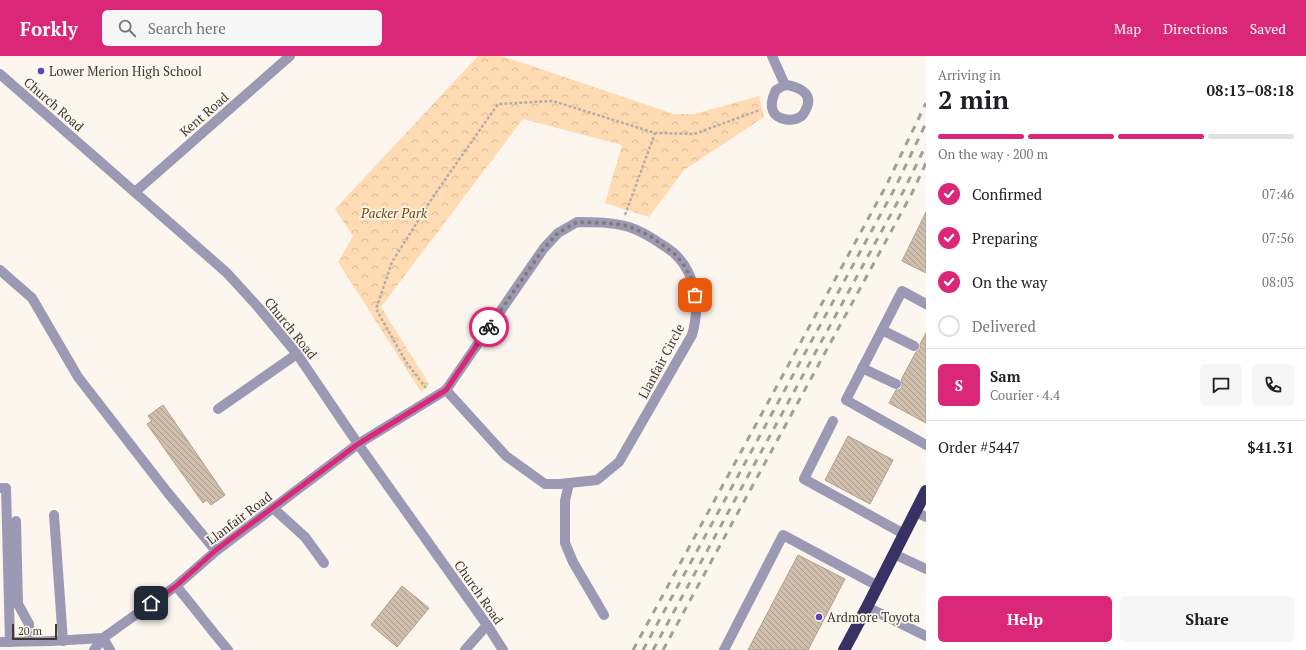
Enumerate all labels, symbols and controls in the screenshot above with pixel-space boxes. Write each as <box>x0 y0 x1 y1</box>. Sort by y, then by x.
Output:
search box <box>102 10 382 46</box>
text: Forkly <box>20 16 78 41</box>
icon: search <box>116 17 138 39</box>
text: Search here <box>148 18 226 38</box>
text: Map <box>1114 19 1141 38</box>
text: Directions <box>1163 19 1228 38</box>
text: Saved <box>1250 19 1286 38</box>
place label: Lower Merion High School <box>49 62 202 80</box>
marker: Lower Merion High School <box>36 66 46 76</box>
text: Arriving in <box>938 66 1001 84</box>
street label: Church Road <box>20 73 88 135</box>
text: 08:13–08:18 <box>1207 80 1294 100</box>
text: 2 min <box>938 82 1009 116</box>
street label: Kent Road <box>176 88 232 140</box>
text: On the way · 200 m <box>938 145 1048 163</box>
icon: check <box>938 183 960 205</box>
text: Confirmed <box>972 184 1042 204</box>
text: 07:46 <box>1262 185 1294 203</box>
park label: Packer Park <box>360 204 428 222</box>
icon: check <box>938 227 960 249</box>
text: Preparing <box>972 228 1037 248</box>
text: 07:56 <box>1262 229 1294 247</box>
icon: check <box>938 271 960 293</box>
text: On the way <box>972 272 1047 292</box>
text: 08:03 <box>1262 273 1294 291</box>
pin <box>678 278 712 312</box>
icon: bag <box>684 284 706 306</box>
street label: Church Road <box>261 293 321 363</box>
courier <box>469 307 509 347</box>
icon: bike <box>478 316 500 338</box>
text: Delivered <box>972 316 1036 336</box>
street label: Llanfair Circle <box>634 320 688 402</box>
button: chat <box>1200 364 1242 406</box>
button: phone <box>1252 364 1294 406</box>
text: Sam <box>990 366 1021 386</box>
text: S <box>955 375 963 395</box>
text: Courier · 4.4 <box>990 386 1060 404</box>
text: Order #5447 <box>938 437 1020 457</box>
text: $41.31 <box>1247 437 1294 457</box>
street label: Llanfair Road <box>203 488 275 548</box>
street label: Church Road <box>450 556 508 628</box>
pin <box>134 586 168 620</box>
icon: home <box>140 592 162 614</box>
button: Help <box>938 596 1112 642</box>
button: Share <box>1120 596 1294 642</box>
place label: Ardmore Toyota <box>827 608 921 626</box>
marker: Ardmore Toyota <box>814 612 824 622</box>
scale bar <box>12 622 57 641</box>
text: 20 m <box>18 624 42 638</box>

